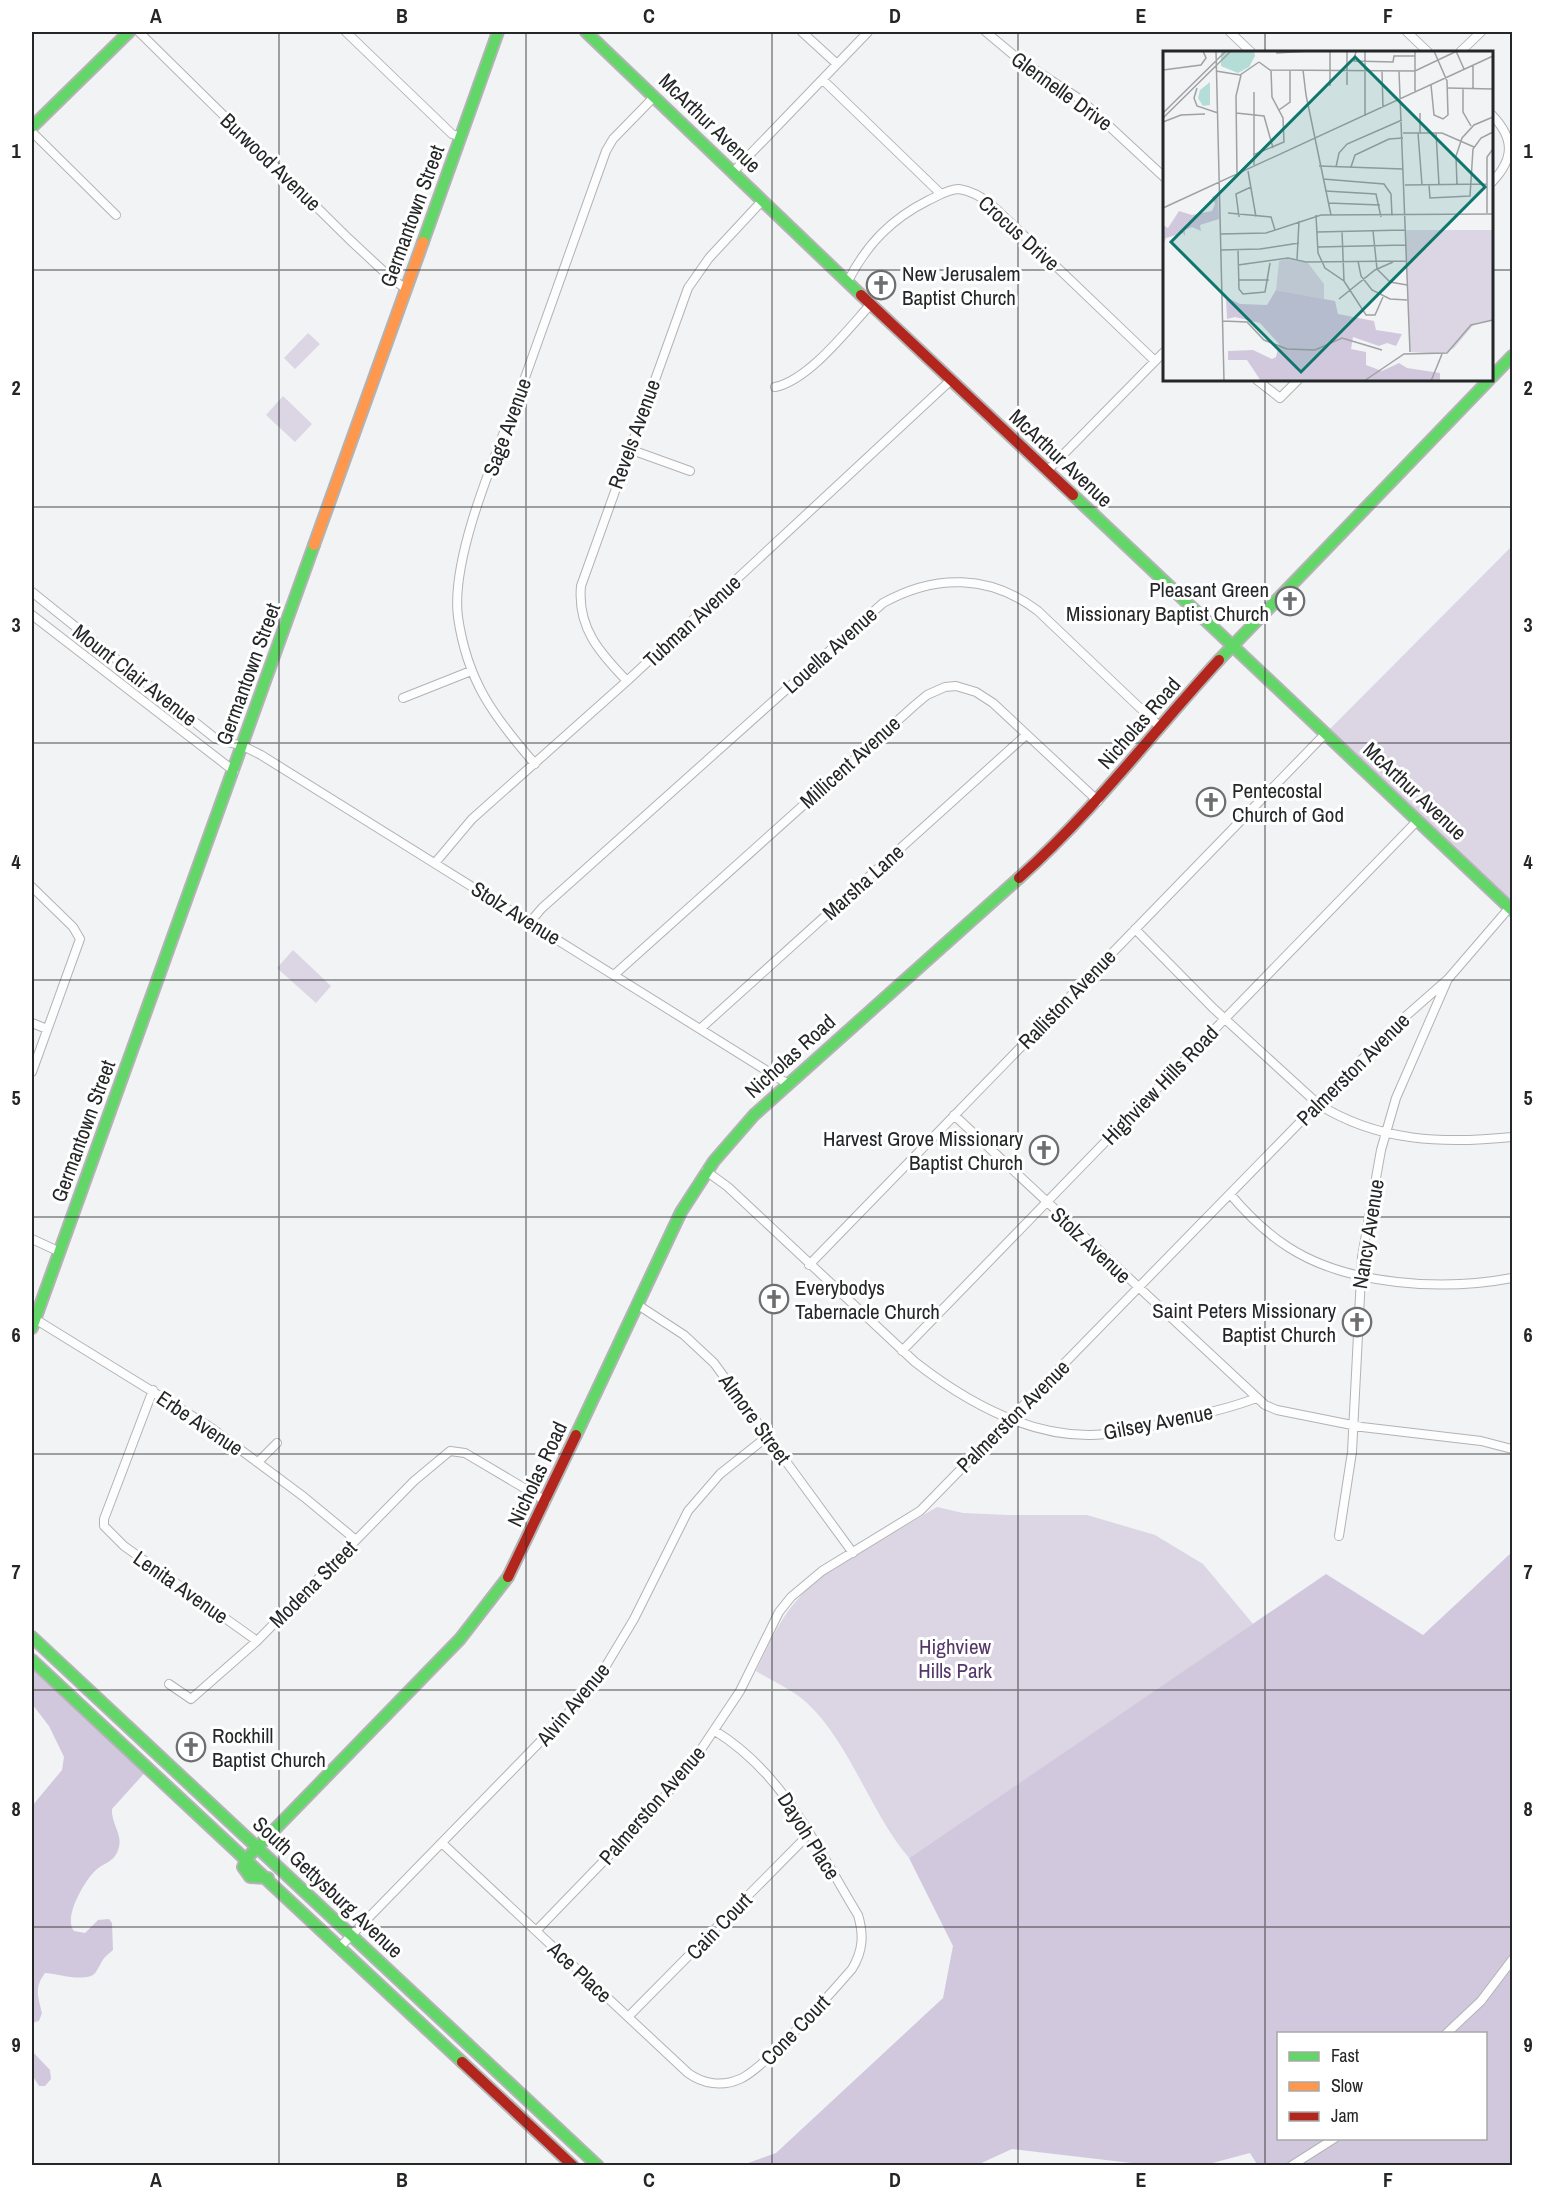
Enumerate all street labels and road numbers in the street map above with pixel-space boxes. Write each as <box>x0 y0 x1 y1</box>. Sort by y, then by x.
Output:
street label: Glennelle Drive <box>1005 44 1119 138</box>
street label: McArthur Avenue <box>653 67 767 179</box>
street label: Burwood Avenue <box>214 106 328 218</box>
street label: Germantown Street <box>373 141 451 291</box>
street label: Crocus Drive <box>972 189 1066 277</box>
street label: Sage Avenue <box>476 374 538 480</box>
street label: Revels Avenue <box>601 375 667 493</box>
street label: McArthur Avenue <box>1003 402 1119 514</box>
street label: Tubman Avenue <box>637 568 747 674</box>
street label: Germantown Street <box>209 599 287 749</box>
street label: Louella Avenue <box>777 600 883 700</box>
street label: Mount Clair Avenue <box>67 617 203 733</box>
street label: Nicholas Road <box>1091 671 1187 775</box>
street label: Millicent Avenue <box>793 709 907 815</box>
street label: McArthur Avenue <box>1357 735 1473 847</box>
street label: Marsha Lane <box>816 838 910 926</box>
street label: Stolz Avenue <box>466 874 566 952</box>
street label: Ralliston Avenue <box>1012 943 1122 1055</box>
street label: Palmerston Avenue <box>1290 1006 1416 1132</box>
street label: Nicholas Road <box>738 1007 842 1105</box>
street label: Highview Hills Road <box>1095 1019 1225 1151</box>
street label: Germantown Street <box>44 1056 122 1206</box>
street label: Nancy Avenue <box>1345 1177 1391 1291</box>
street label: Stolz Avenue <box>1044 1200 1138 1290</box>
street label: Palmerston Avenue <box>950 1353 1076 1479</box>
street label: Almore Street <box>712 1367 798 1470</box>
street label: Erbe Avenue <box>151 1383 249 1463</box>
street label: Gilsey Avenue <box>1101 1397 1215 1447</box>
street label: Nicholas Road <box>500 1417 574 1531</box>
street label: Modena Street <box>263 1534 363 1634</box>
street label: Lenita Avenue <box>128 1544 234 1630</box>
street label: Alvin Avenue <box>529 1656 616 1752</box>
street label: Palmerston Avenue <box>592 1739 712 1871</box>
street label: Dayoh Place <box>771 1787 847 1885</box>
street label: South Gettysburg Avenue <box>246 1810 410 1964</box>
street label: Cain Court <box>680 1886 758 1966</box>
street label: Ace Place <box>541 1934 618 2009</box>
street label: Cone Court <box>754 1988 836 2072</box>

